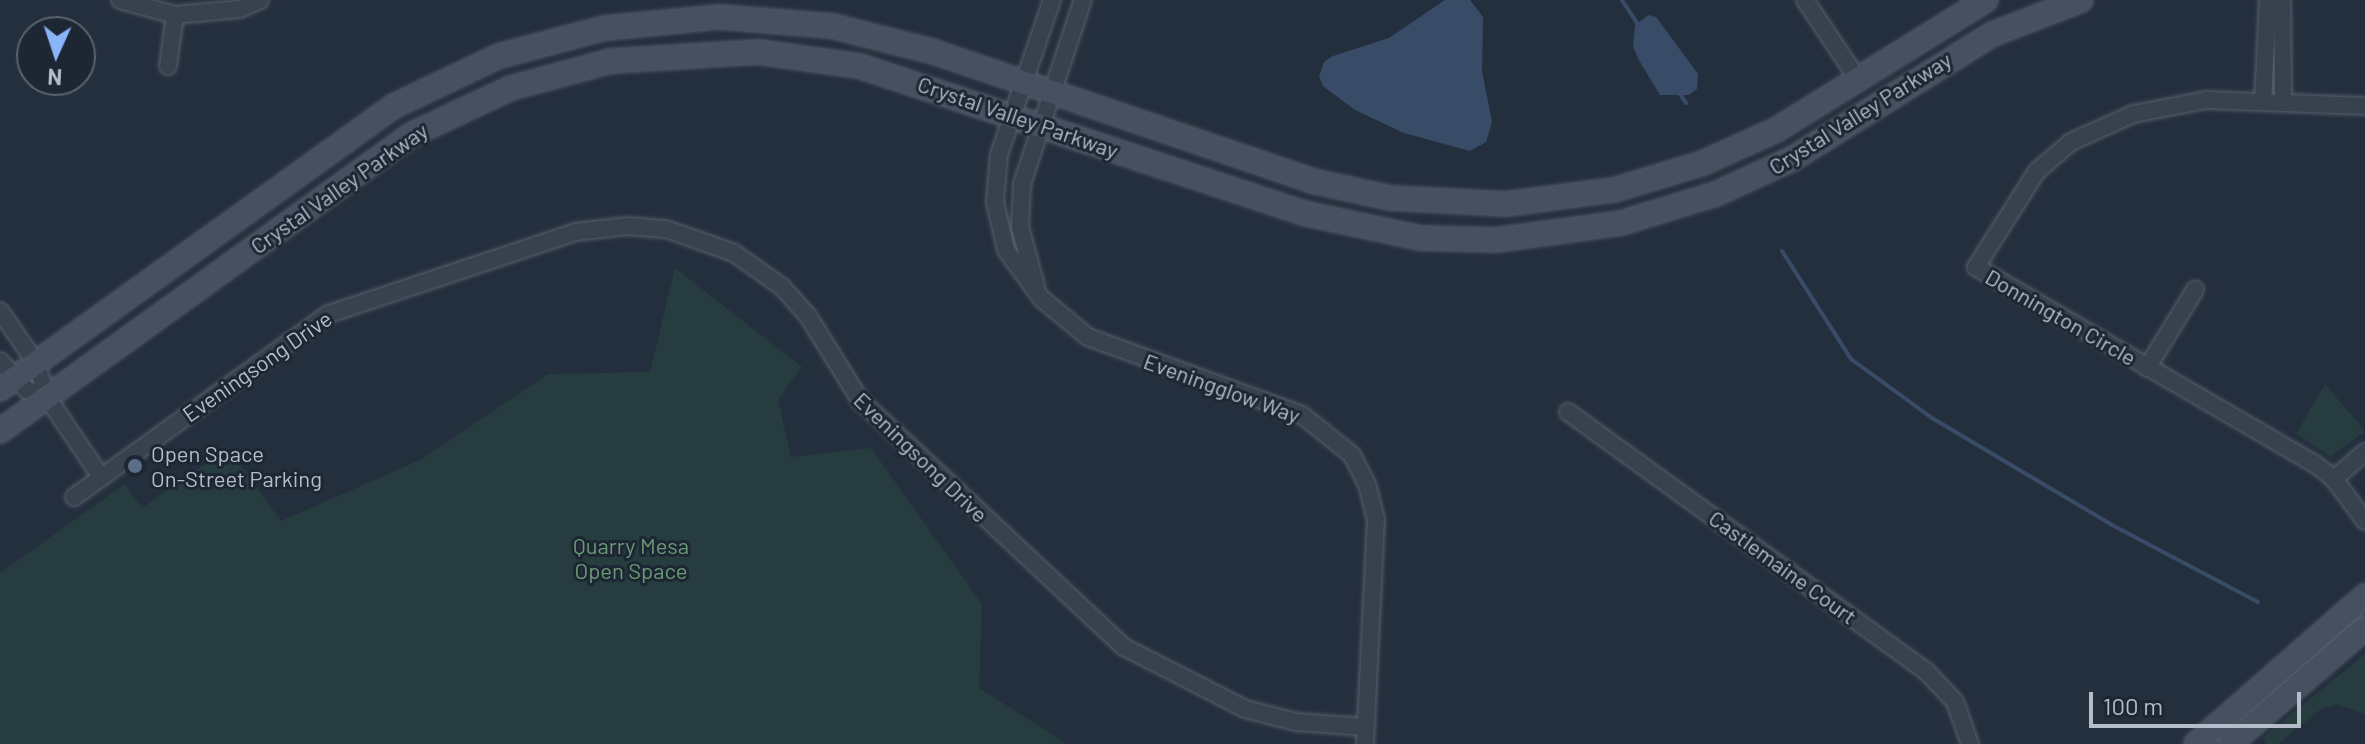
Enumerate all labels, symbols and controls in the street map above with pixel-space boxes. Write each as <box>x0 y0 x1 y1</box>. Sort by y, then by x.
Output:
north arrow <box>16 16 96 96</box>
street label: Crystal Valley Parkway <box>1764 46 1956 180</box>
text: N <box>47 65 63 91</box>
street label: Crystal Valley Parkway <box>914 70 1122 164</box>
street label: Crystal Valley Parkway <box>245 117 433 259</box>
street label: Donnington Circle <box>1981 263 2141 371</box>
street label: Eveningsong Drive <box>177 305 337 427</box>
street label: Eveningglow Way <box>1140 347 1304 429</box>
street label: Eveningsong Drive <box>849 386 993 528</box>
place label: Open Space On-Street Parking <box>151 440 322 492</box>
marker: Open Space On-Street Parking <box>126 457 144 475</box>
street label: Castlemaine Court <box>1704 505 1862 629</box>
park label: Quarry Mesa Open Space <box>573 532 689 584</box>
scale bar <box>2093 676 2305 726</box>
text: 100 m <box>2103 691 2163 720</box>

